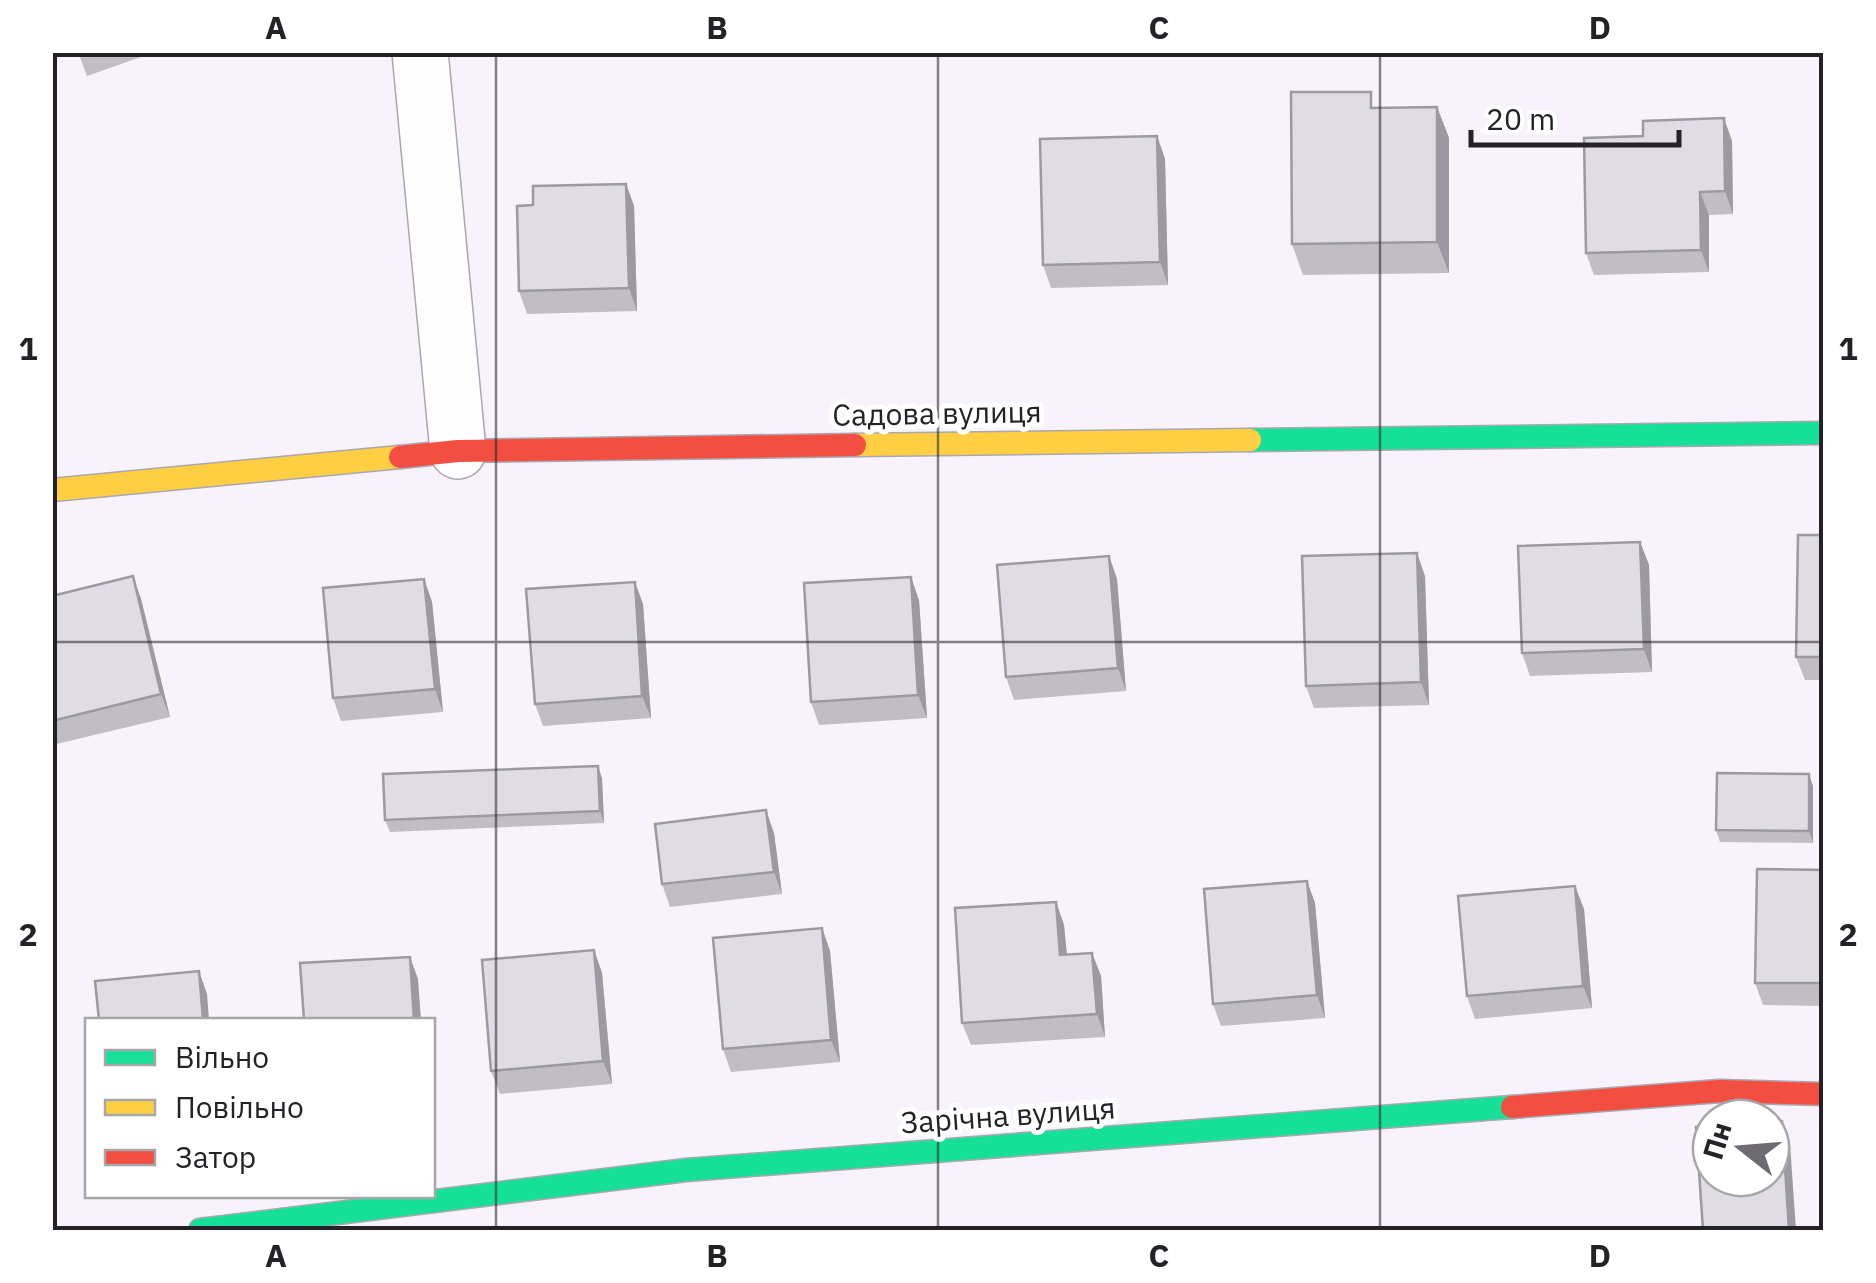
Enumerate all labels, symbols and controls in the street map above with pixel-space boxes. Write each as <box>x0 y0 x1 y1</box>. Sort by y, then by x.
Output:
text: A <box>265 6 287 48</box>
text: B <box>706 6 728 48</box>
text: C <box>1149 6 1169 48</box>
text: D <box>1589 6 1611 48</box>
scale bar <box>1471 85 1678 147</box>
text: 20 m <box>1486 99 1555 138</box>
text: 1 <box>18 327 38 369</box>
text: 1 <box>1838 327 1858 369</box>
street label: Садова вулиця <box>832 391 1042 434</box>
text: 2 <box>18 913 38 955</box>
text: 2 <box>1838 913 1858 955</box>
legend <box>85 1018 435 1198</box>
text: Вільно <box>175 1037 269 1076</box>
text: Повільно <box>175 1087 304 1126</box>
street label: Зарічна вулиця <box>899 1088 1117 1141</box>
north arrow <box>1691 1098 1791 1198</box>
text: Пн <box>1694 1117 1740 1164</box>
text: Затор <box>175 1137 256 1176</box>
text: A <box>265 1234 287 1276</box>
text: B <box>706 1234 728 1276</box>
text: C <box>1149 1234 1169 1276</box>
text: D <box>1589 1234 1611 1276</box>

